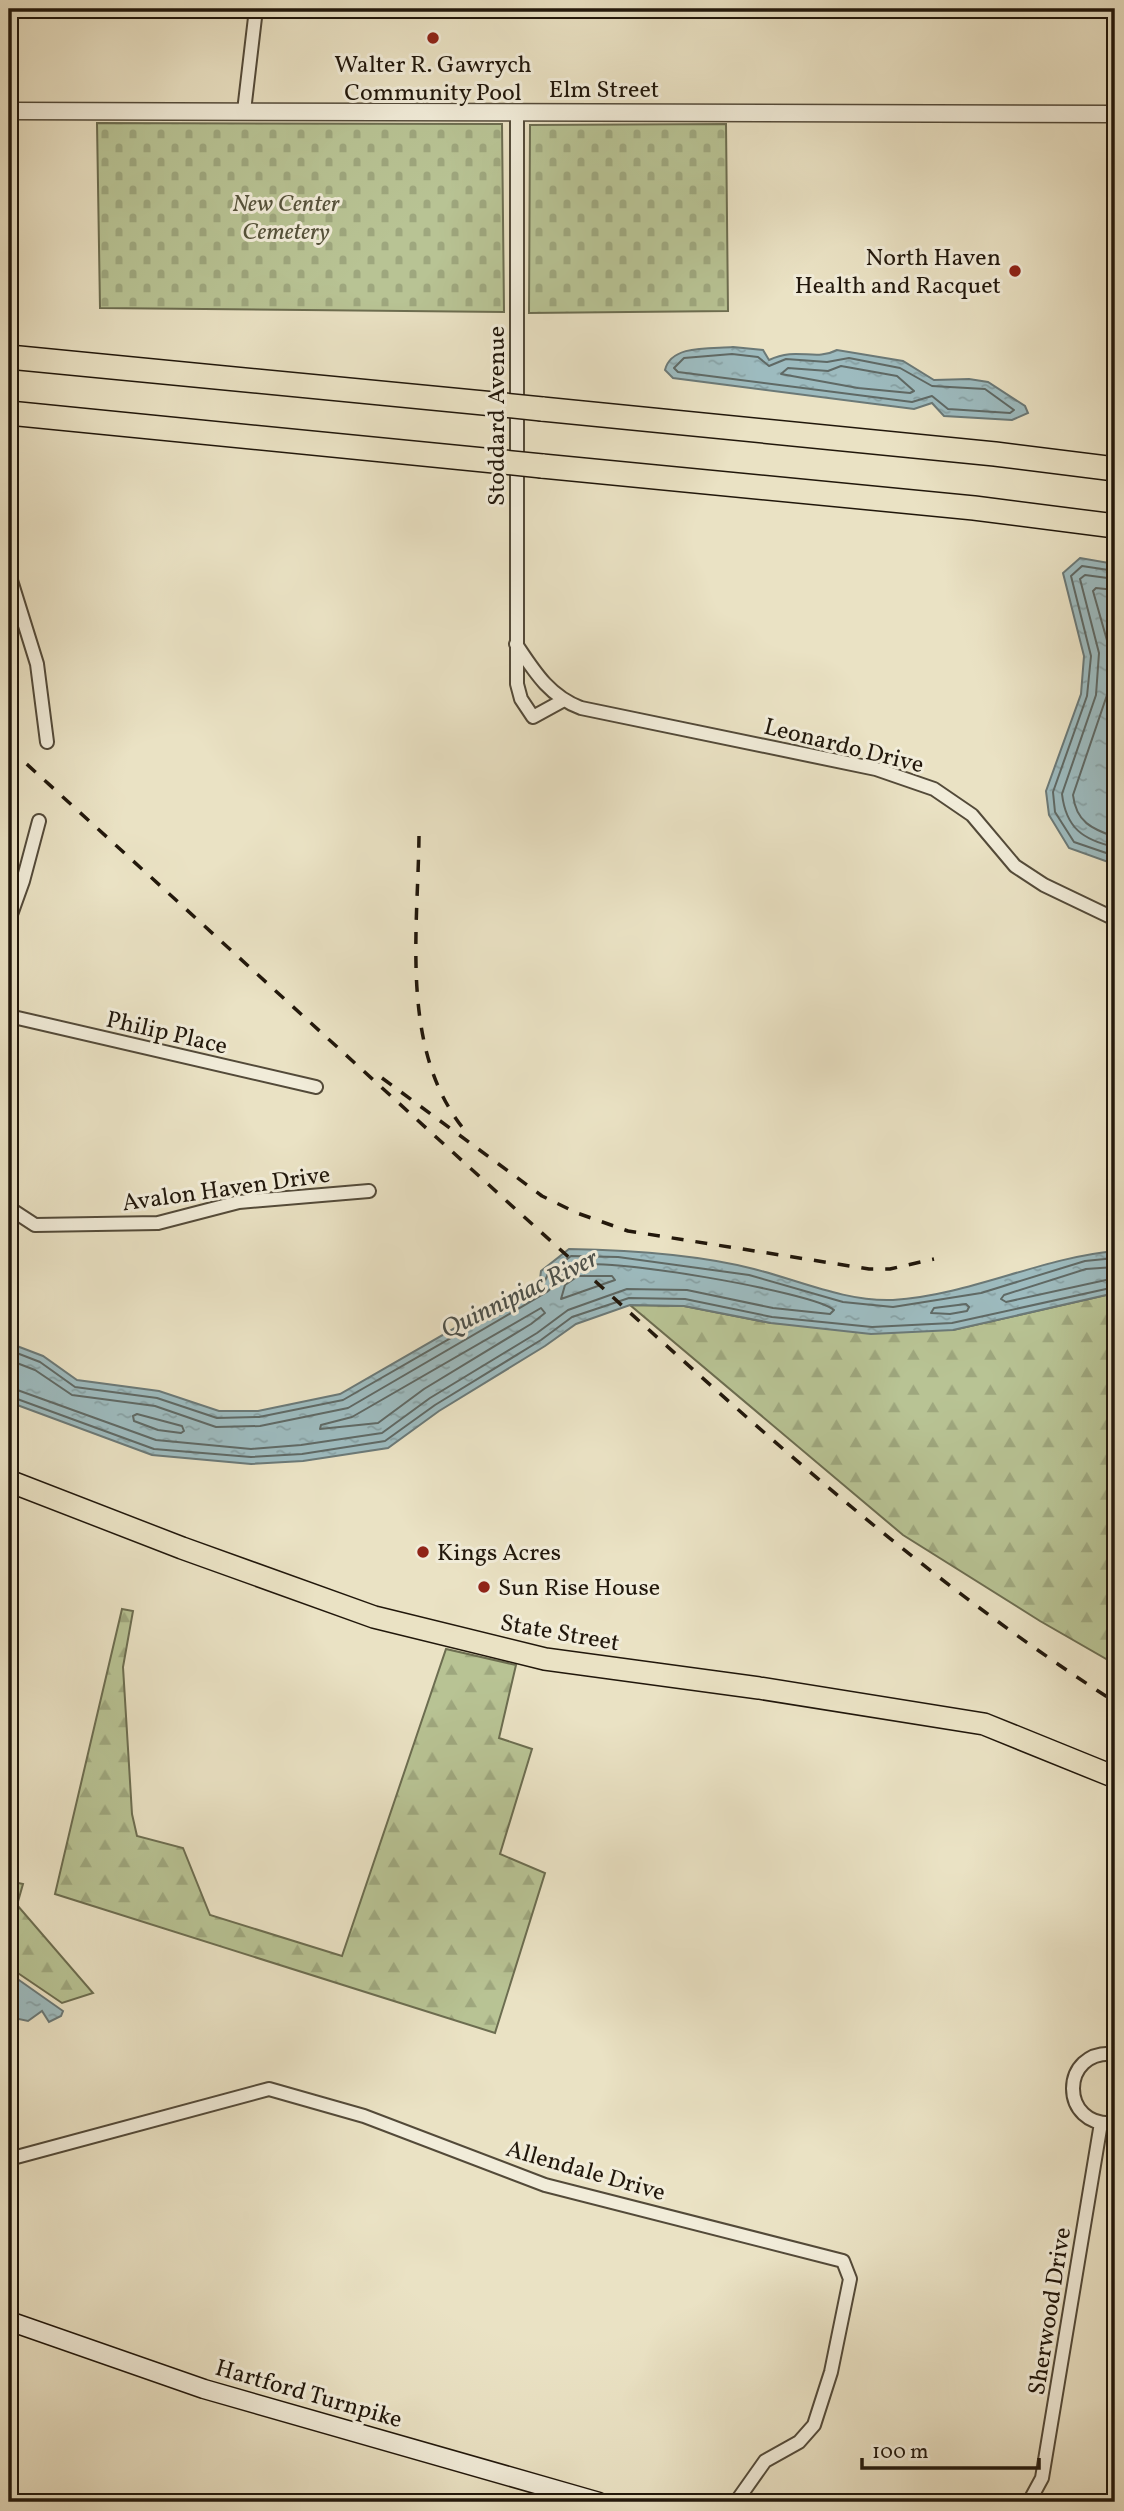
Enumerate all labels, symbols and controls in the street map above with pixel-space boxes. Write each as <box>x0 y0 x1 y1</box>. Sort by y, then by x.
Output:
marker: Walter R. Gawrych Community Pool <box>425 30 441 46</box>
place label: Walter R. Gawrych Community Pool <box>334 49 532 111</box>
street label: Elm Street <box>549 74 659 108</box>
park label: New Center Cemetery <box>232 188 341 250</box>
place label: North Haven Health and Racquet <box>795 242 1001 304</box>
marker: North Haven Health and Racquet <box>1007 263 1023 279</box>
street label: Stoddard Avenue <box>481 326 515 506</box>
street label: Leonardo Drive <box>760 711 927 783</box>
street label: Philip Place <box>103 1003 231 1064</box>
street label: Avalon Haven Drive <box>120 1159 333 1221</box>
water label: Quinnipiac River <box>435 1241 605 1348</box>
place label: Kings Acres <box>437 1537 561 1571</box>
marker: Kings Acres <box>415 1544 431 1560</box>
place label: Sun Rise House <box>498 1572 660 1606</box>
marker: Sun Rise House <box>476 1579 492 1595</box>
street label: State Street <box>497 1607 622 1661</box>
street label: Allendale Drive <box>502 2133 669 2211</box>
street label: Sherwood Drive <box>1021 2225 1081 2398</box>
street label: Hartford Turnpike <box>211 2352 406 2438</box>
scale bar <box>862 2427 1038 2471</box>
text: 100 m <box>872 2438 929 2467</box>

